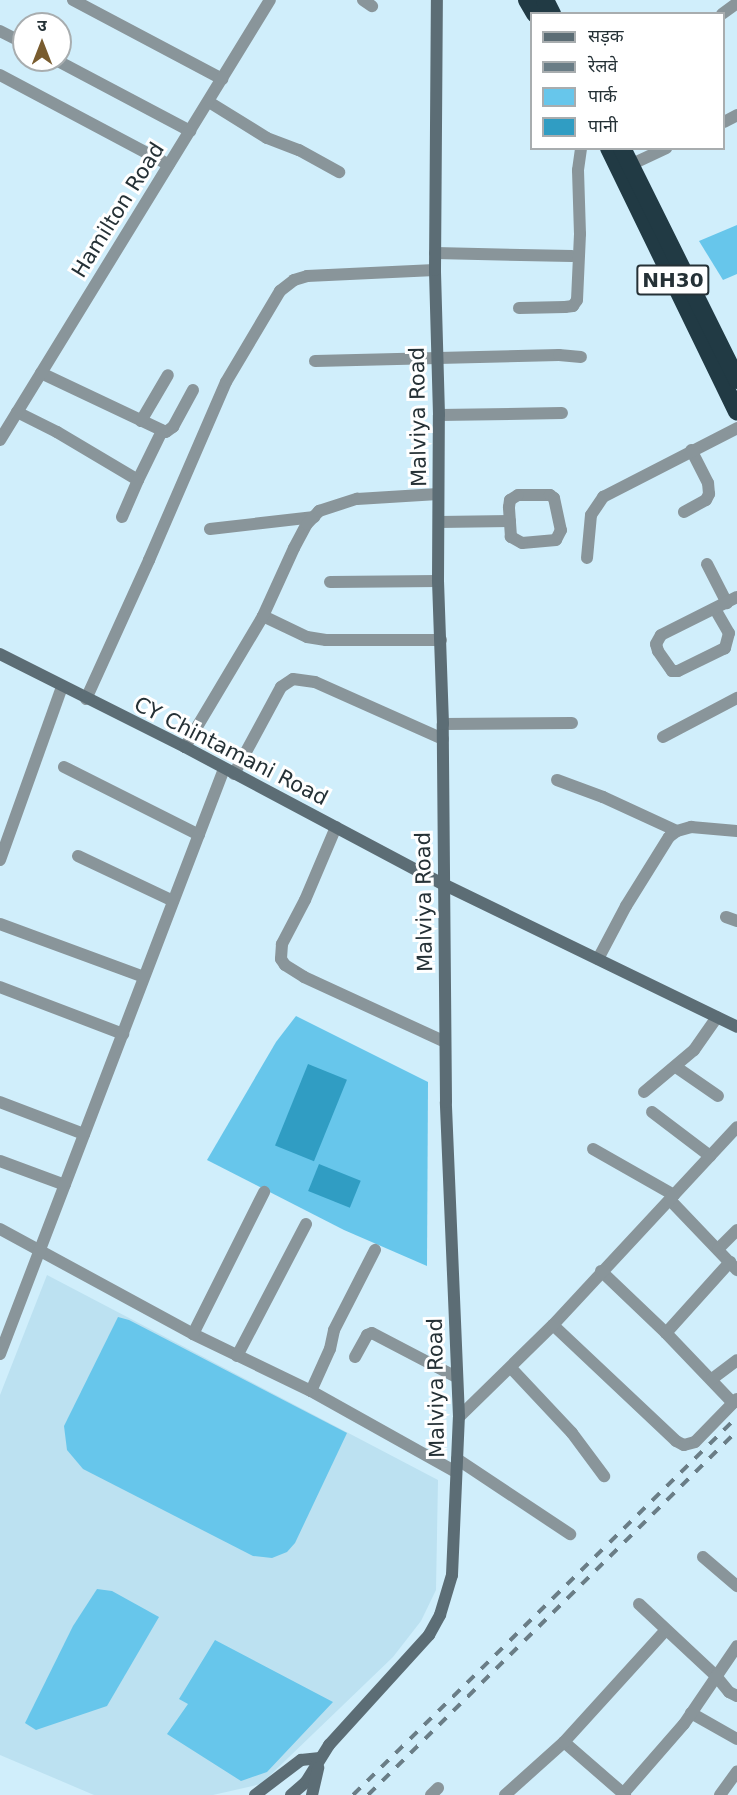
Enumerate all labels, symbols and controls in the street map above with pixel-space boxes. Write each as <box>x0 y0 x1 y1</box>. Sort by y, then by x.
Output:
north arrow <box>12 12 72 72</box>
legend <box>530 12 725 150</box>
text: उ <box>37 16 47 35</box>
text: सड़क <box>588 25 624 46</box>
text: रेलवे <box>588 55 618 76</box>
text: पार्क <box>588 85 617 106</box>
text: पानी <box>588 115 618 136</box>
street label: Hamilton Road <box>66 138 170 282</box>
road number: NH30 <box>636 263 710 297</box>
street label: Malviya Road <box>404 347 432 487</box>
street label: CY Chintamani Road <box>130 691 332 811</box>
street label: Malviya Road <box>410 832 438 972</box>
street label: Malviya Road <box>422 1318 450 1458</box>

